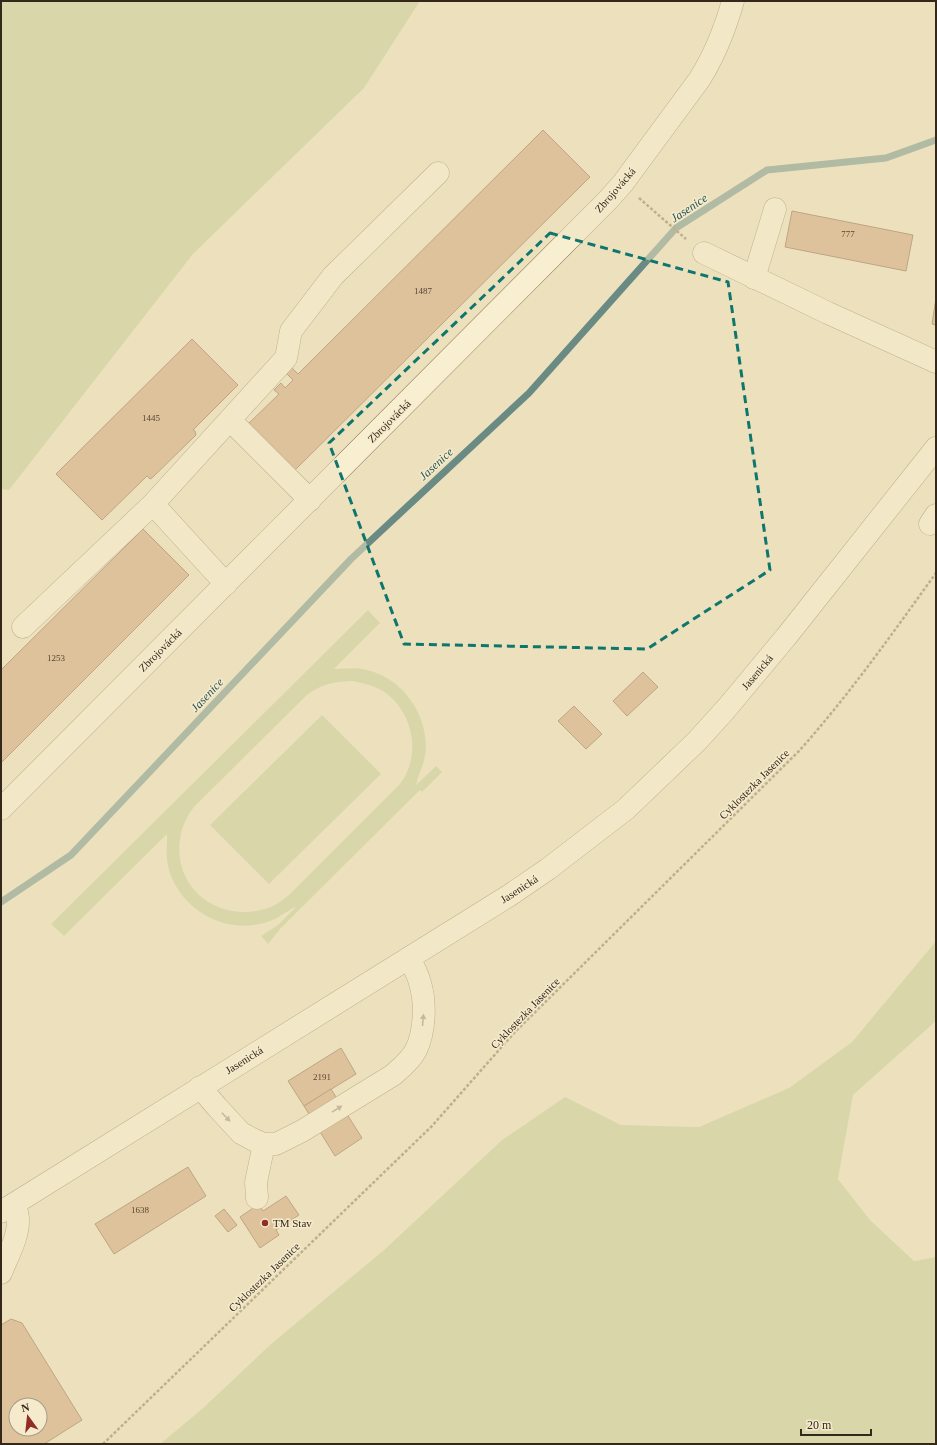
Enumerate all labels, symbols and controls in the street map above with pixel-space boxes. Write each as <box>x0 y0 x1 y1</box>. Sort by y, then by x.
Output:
street label: Zbrojovácká <box>592 165 638 215</box>
water label: Jasenice <box>668 190 711 225</box>
house number: 777 <box>841 229 855 239</box>
house number: 1487 <box>414 286 433 296</box>
street label: Zbrojovácká <box>365 397 413 445</box>
house number: 1445 <box>142 413 161 423</box>
water label: Jasenice <box>416 444 456 483</box>
street label: Zbrojovácká <box>136 626 184 674</box>
street label: Jasenická <box>739 652 775 692</box>
house number: 1253 <box>47 653 66 663</box>
water label: Jasenice <box>188 675 227 715</box>
street label: Cyklostezka Jasenice <box>717 747 791 821</box>
street label: Jasenická <box>498 872 540 906</box>
street label: Cyklostezka Jasenice <box>488 975 562 1051</box>
one-way arrow <box>419 1014 426 1026</box>
street label: Jasenická <box>223 1044 265 1076</box>
house number: 2191 <box>313 1072 331 1082</box>
one-way arrow <box>332 1105 342 1113</box>
one-way arrow <box>221 1112 231 1122</box>
house number: 1638 <box>131 1205 150 1215</box>
place label: TM Stav <box>273 1217 312 1229</box>
marker: TM Stav <box>260 1218 270 1228</box>
street label: Cyklostezka Jasenice <box>226 1240 302 1314</box>
north arrow <box>8 1397 48 1437</box>
text: N <box>20 1401 31 1414</box>
scale bar <box>801 1411 871 1437</box>
text: 20 m <box>807 1418 832 1432</box>

